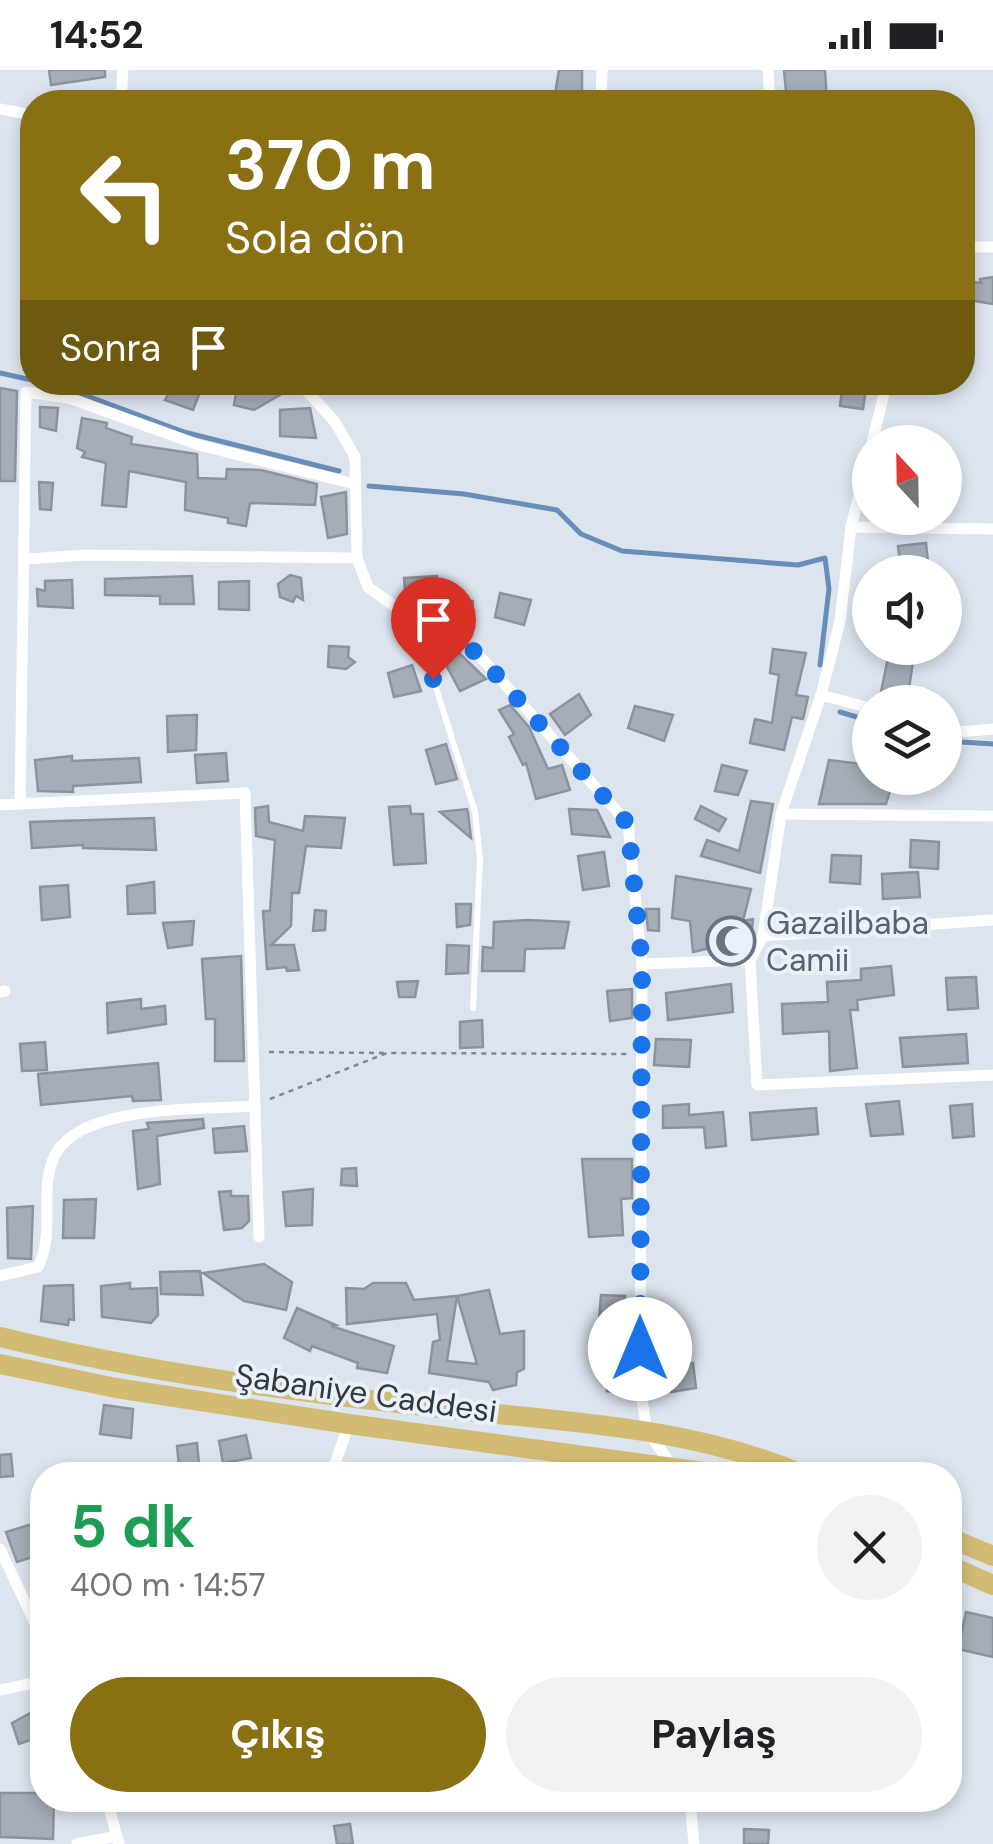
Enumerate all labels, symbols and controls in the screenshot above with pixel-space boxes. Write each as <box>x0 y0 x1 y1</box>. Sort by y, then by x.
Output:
text: 14:52 <box>50 10 143 60</box>
text: 370 m <box>225 120 436 211</box>
icon: left <box>60 130 190 260</box>
text: Sola dön <box>225 208 405 267</box>
icon: arrive <box>181 320 236 375</box>
text: Sonra <box>60 323 161 373</box>
north arrow <box>852 425 962 535</box>
map controls <box>852 425 962 795</box>
button: sound <box>852 555 962 665</box>
pin <box>391 577 476 680</box>
icon: arrive <box>406 592 461 647</box>
button: layers <box>852 685 962 795</box>
place label: Gazailbaba Camii <box>766 902 929 981</box>
mosque icon: Gazailbaba Camii <box>705 915 757 967</box>
position arrow <box>588 1297 692 1401</box>
street label: Şabaniye Caddesi <box>232 1354 500 1432</box>
text: 5 dk <box>70 1487 195 1566</box>
button: close <box>817 1495 922 1600</box>
text: 400 m · 14:57 <box>70 1564 266 1606</box>
button: Çıkış <box>70 1677 486 1792</box>
button: Paylaş <box>506 1677 922 1792</box>

